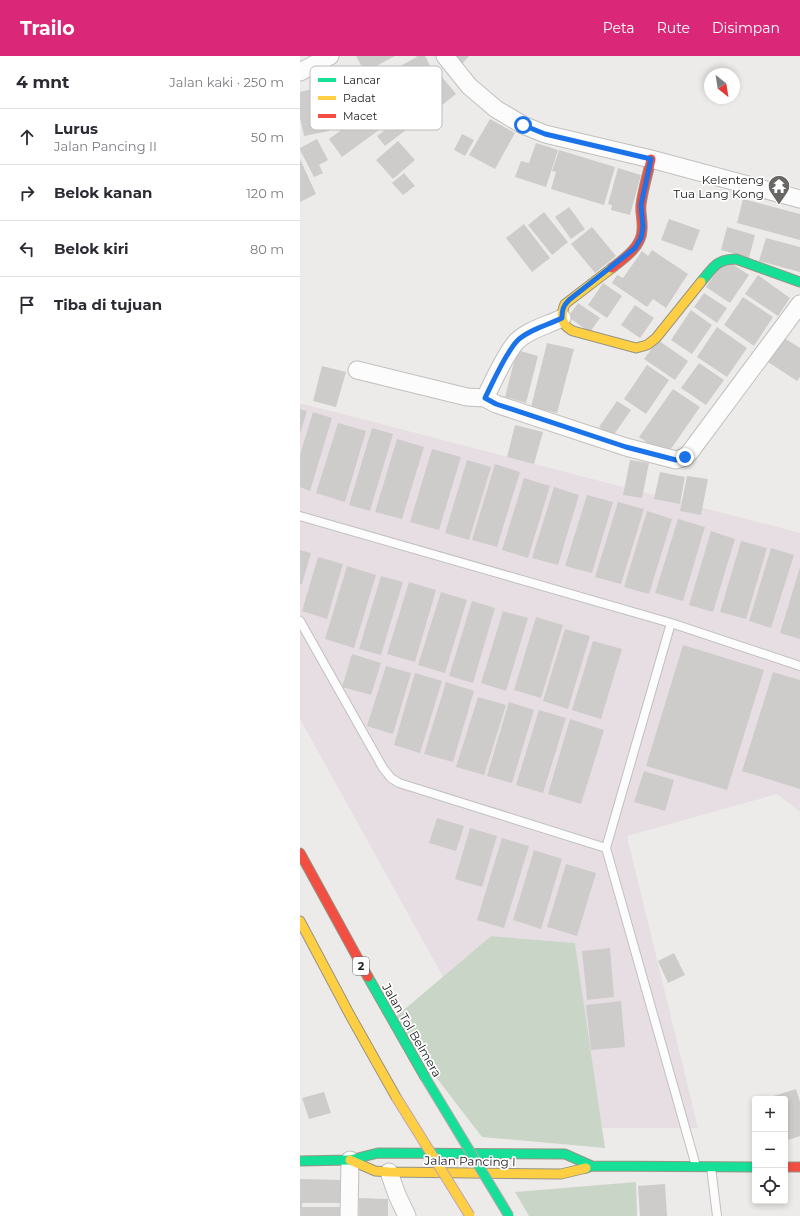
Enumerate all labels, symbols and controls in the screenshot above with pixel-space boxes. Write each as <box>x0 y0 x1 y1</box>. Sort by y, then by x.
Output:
text: Trailo <box>20 17 75 40</box>
text: Peta <box>603 19 635 37</box>
text: Rute <box>657 19 690 37</box>
text: Disimpan <box>712 19 780 37</box>
legend <box>310 66 442 130</box>
north arrow <box>704 68 740 104</box>
text: 4 mnt <box>16 72 70 92</box>
text: Lancar <box>343 73 381 87</box>
text: Jalan kaki · 250 m <box>169 74 284 90</box>
text: Padat <box>343 91 376 105</box>
text: Macet <box>343 109 378 123</box>
route start <box>514 116 532 134</box>
text: Lurus <box>54 119 98 138</box>
icon: ahead <box>16 126 38 148</box>
text: 50 m <box>251 129 284 145</box>
text: Jalan Pancing II <box>54 138 157 154</box>
place label: Kelenteng Tua Lang Kong <box>673 172 764 201</box>
temple icon: Kelenteng Tua Lang Kong <box>766 173 792 206</box>
icon: right <box>16 182 38 204</box>
text: Belok kanan <box>54 183 152 202</box>
text: 120 m <box>246 185 284 201</box>
icon: left <box>16 238 38 260</box>
text: Belok kiri <box>54 239 129 258</box>
text: 80 m <box>250 241 284 257</box>
icon: arrive <box>16 294 38 316</box>
text: Tiba di tujuan <box>54 295 162 314</box>
route end <box>676 448 694 466</box>
road number: 2 <box>353 957 369 975</box>
street label: Jalan Tol Belmera <box>379 980 445 1080</box>
map controls <box>752 1096 788 1204</box>
button: + <box>752 1096 788 1132</box>
button: − <box>752 1132 788 1168</box>
street label: Jalan Pancing I <box>423 1153 516 1169</box>
button: locate <box>752 1168 788 1204</box>

